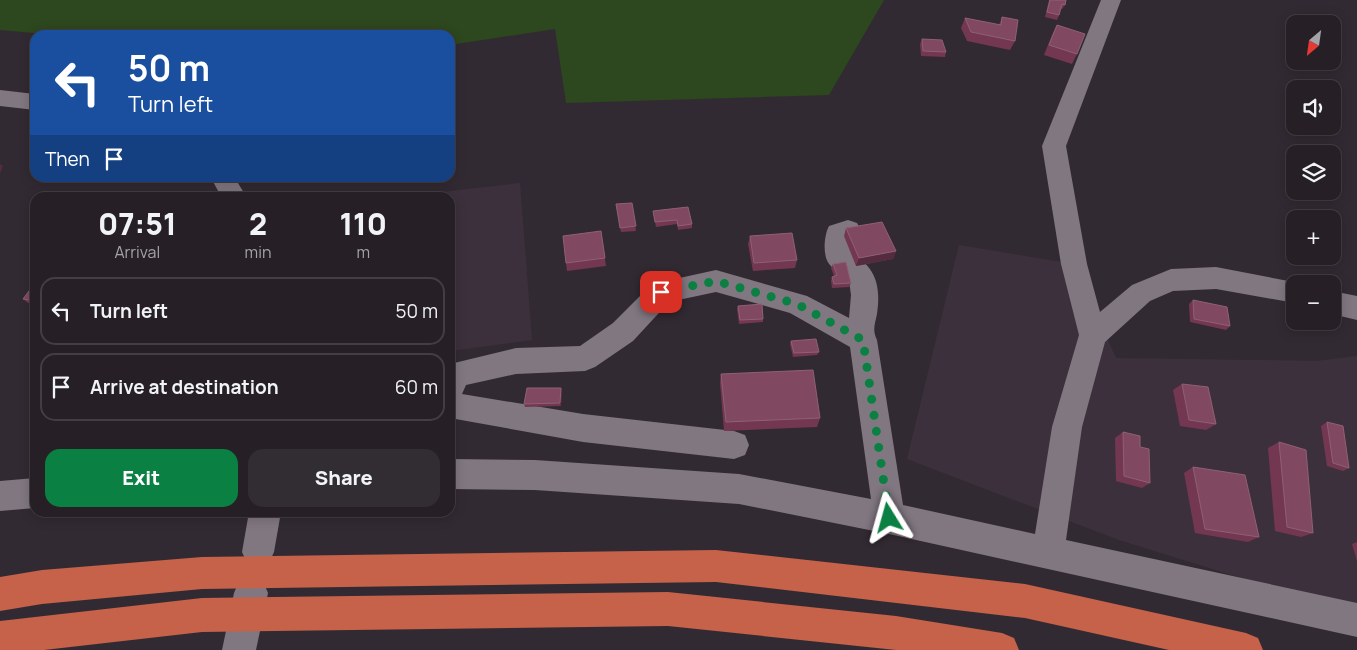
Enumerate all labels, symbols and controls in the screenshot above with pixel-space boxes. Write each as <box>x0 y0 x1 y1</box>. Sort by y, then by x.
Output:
north arrow <box>1286 15 1341 70</box>
map controls <box>1286 15 1341 330</box>
text: 50 m <box>128 44 210 92</box>
icon: left <box>45 50 110 115</box>
button: sound <box>1286 80 1341 135</box>
text: Turn left <box>128 89 213 119</box>
icon: arrive <box>100 145 128 173</box>
button: layers <box>1286 145 1341 200</box>
text: Then <box>45 146 90 172</box>
text: 07:51 <box>98 203 177 244</box>
text: 2 <box>249 203 267 244</box>
text: 110 <box>339 203 387 244</box>
button: + <box>1286 210 1341 265</box>
text: Arrival <box>114 241 160 263</box>
text: min <box>245 241 271 263</box>
text: m <box>356 241 370 263</box>
pin <box>640 271 682 313</box>
button: − <box>1286 275 1341 330</box>
icon: arrive <box>647 278 675 306</box>
icon: left <box>47 297 75 325</box>
text: Turn left <box>90 298 168 324</box>
text: 50 m <box>396 298 438 324</box>
icon: arrive <box>47 373 75 401</box>
text: Arrive at destination <box>90 374 279 400</box>
text: 60 m <box>395 374 438 400</box>
button: Exit <box>45 449 238 507</box>
button: Share <box>248 449 440 507</box>
position arrow <box>862 491 914 543</box>

